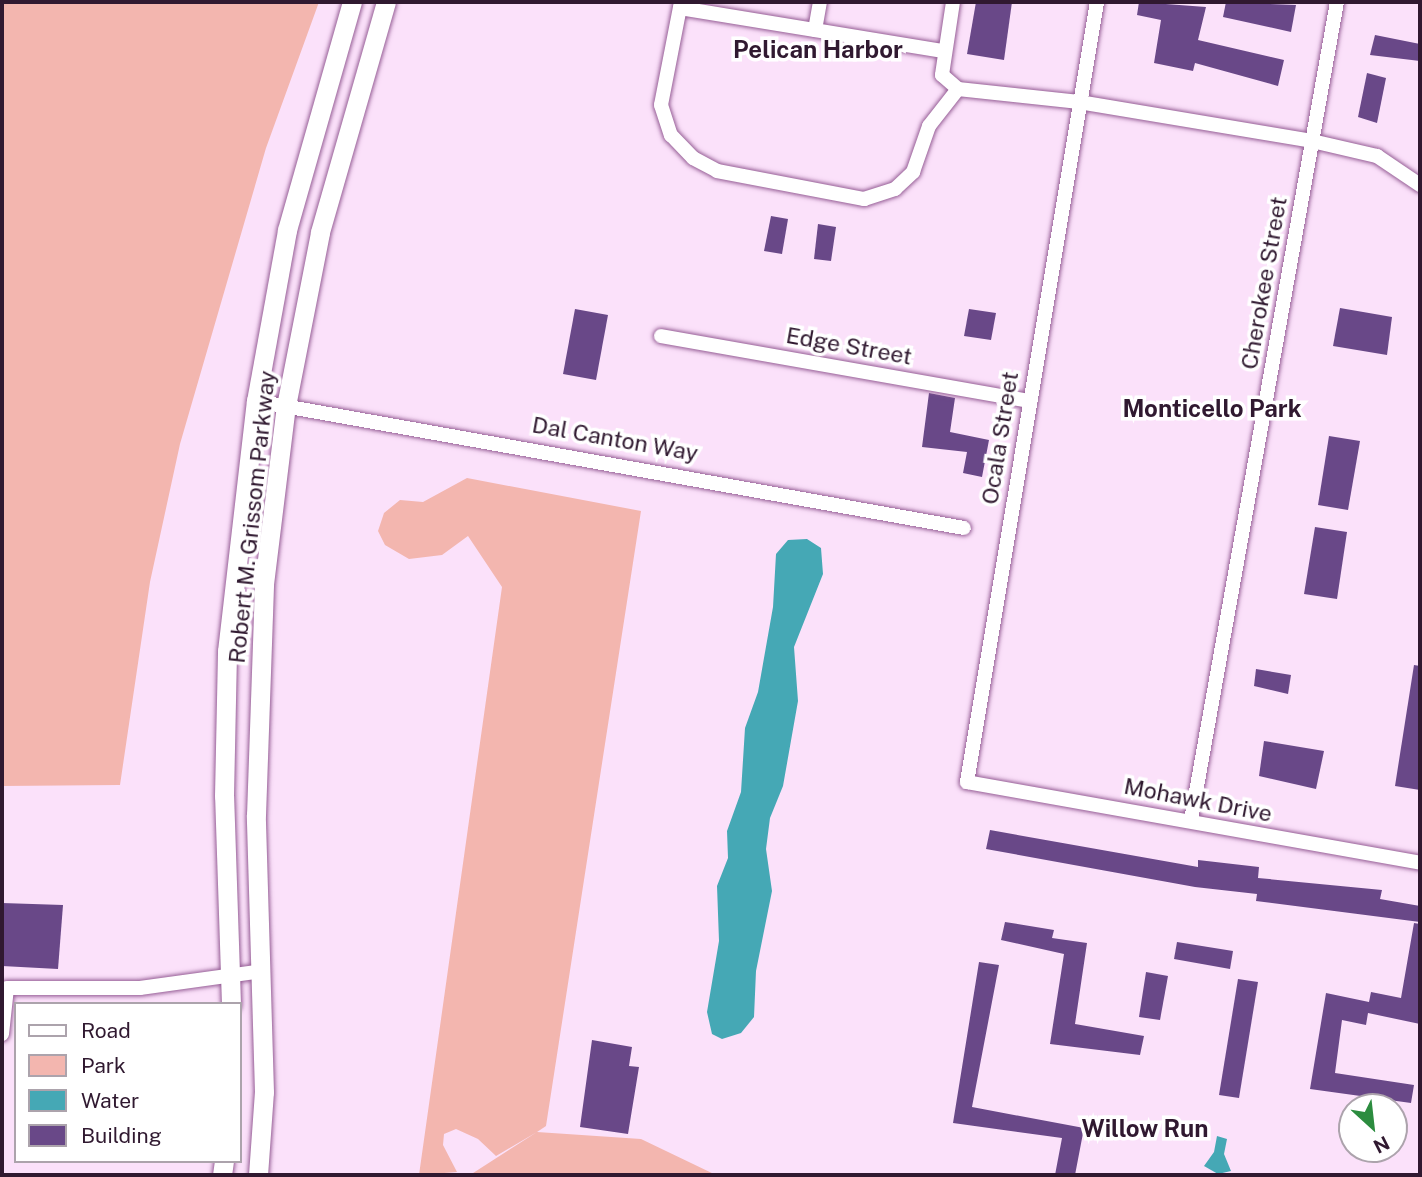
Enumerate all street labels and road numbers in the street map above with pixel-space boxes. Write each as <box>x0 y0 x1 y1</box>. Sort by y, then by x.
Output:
street label: Cherokee Street <box>1235 194 1293 372</box>
street label: Edge Street <box>784 321 914 371</box>
street label: Robert M. Grissom Parkway <box>223 369 281 665</box>
street label: Ocala Street <box>976 370 1024 506</box>
street label: Dal Canton Way <box>530 411 700 467</box>
street label: Mohawk Drive <box>1122 772 1274 828</box>

